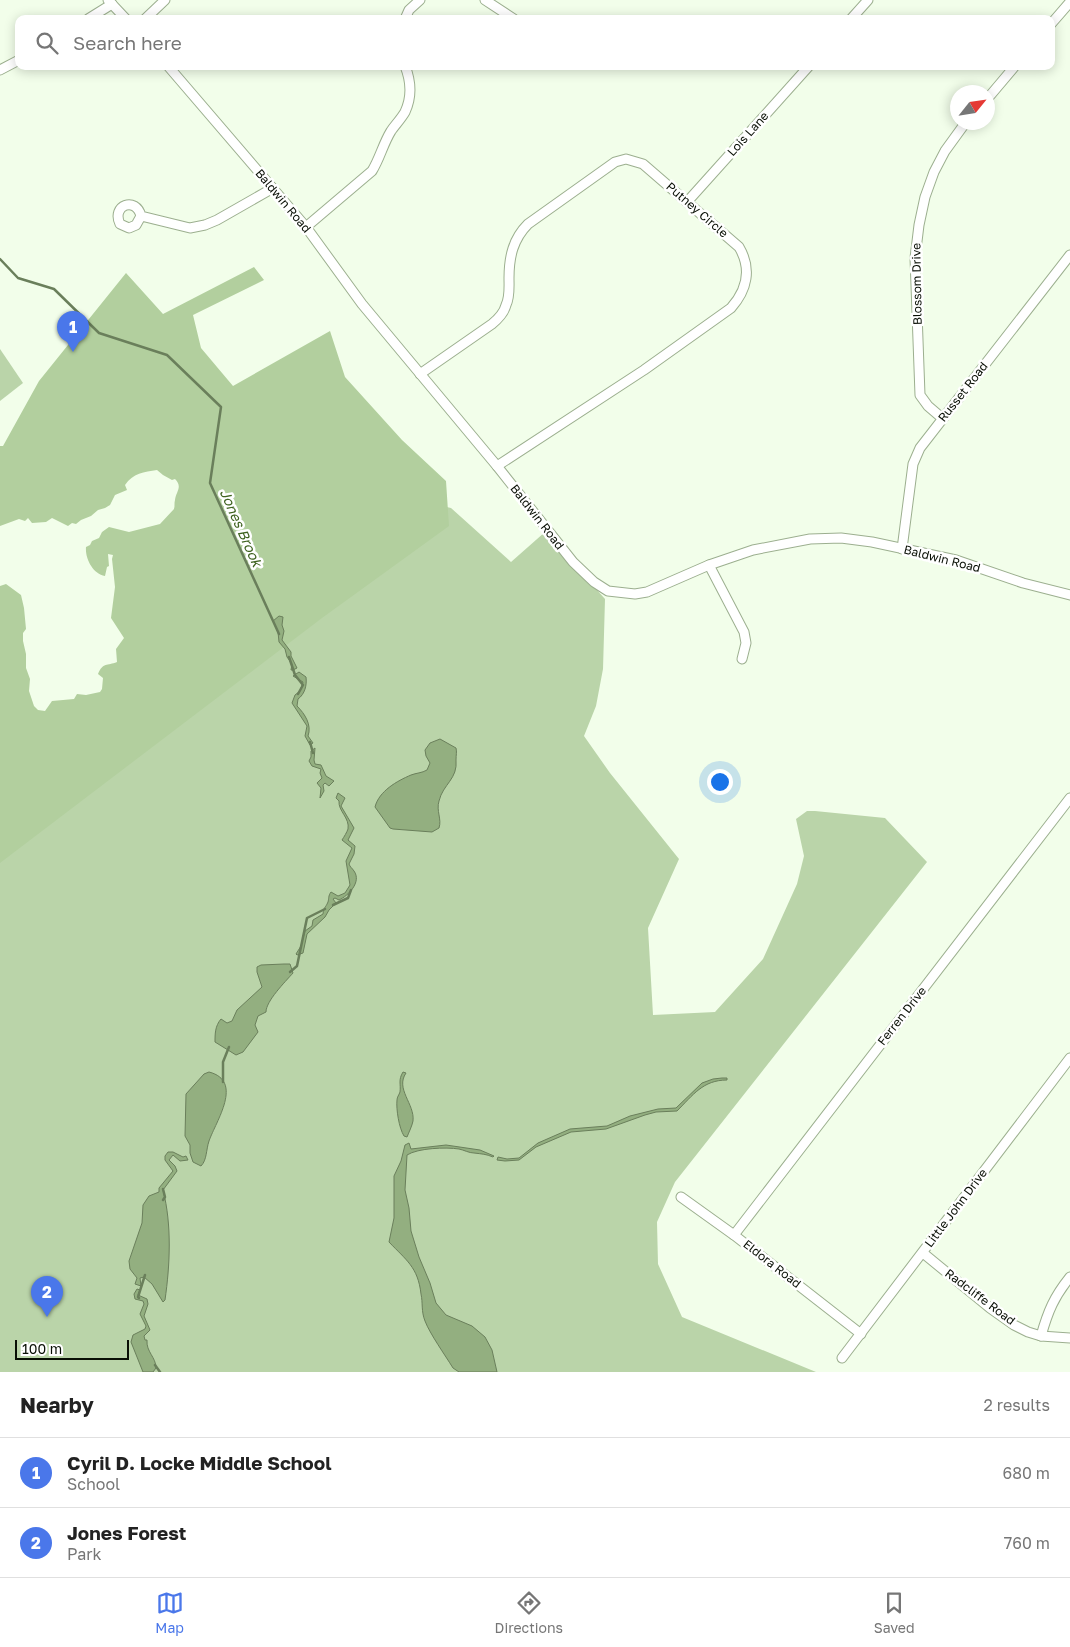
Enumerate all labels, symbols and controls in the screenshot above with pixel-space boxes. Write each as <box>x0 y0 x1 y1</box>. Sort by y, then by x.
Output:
search box <box>15 15 1055 70</box>
icon: search <box>33 29 61 57</box>
text: Search here <box>73 31 182 54</box>
north arrow <box>950 85 995 130</box>
street label: Lois Lane <box>724 108 771 159</box>
street label: Baldwin Road <box>252 166 314 236</box>
street label: Putney Circle <box>663 179 731 241</box>
street label: Blossom Drive <box>908 243 925 325</box>
pin: 1 <box>57 311 89 352</box>
street label: Russet Road <box>935 359 991 425</box>
street label: Baldwin Road <box>507 481 568 552</box>
water label: Jones Brook <box>217 486 267 571</box>
street label: Baldwin Road <box>902 542 982 575</box>
your location <box>707 769 733 795</box>
street label: Ferren Drive <box>874 983 929 1048</box>
street label: Little John Drive <box>921 1165 990 1250</box>
street label: Eldora Road <box>740 1236 804 1291</box>
street label: Radcliffe Road <box>942 1265 1018 1328</box>
pin: 2 <box>31 1276 63 1317</box>
scale bar <box>15 1337 129 1360</box>
text: 100 m <box>22 1340 62 1357</box>
text: Nearby <box>20 1392 94 1418</box>
text: 2 results <box>984 1395 1050 1415</box>
text: Cyril D. Locke Middle School <box>67 1451 332 1474</box>
text: 1 <box>32 1463 40 1483</box>
text: 680 m <box>1002 1463 1050 1483</box>
text: School <box>67 1474 120 1494</box>
text: Jones Forest <box>67 1521 186 1544</box>
text: 2 <box>31 1533 41 1553</box>
text: 760 m <box>1004 1533 1050 1553</box>
text: Park <box>67 1544 102 1564</box>
tab: Map <box>155 1589 184 1636</box>
tab: Directions <box>495 1589 563 1636</box>
tab: Saved <box>874 1589 915 1636</box>

